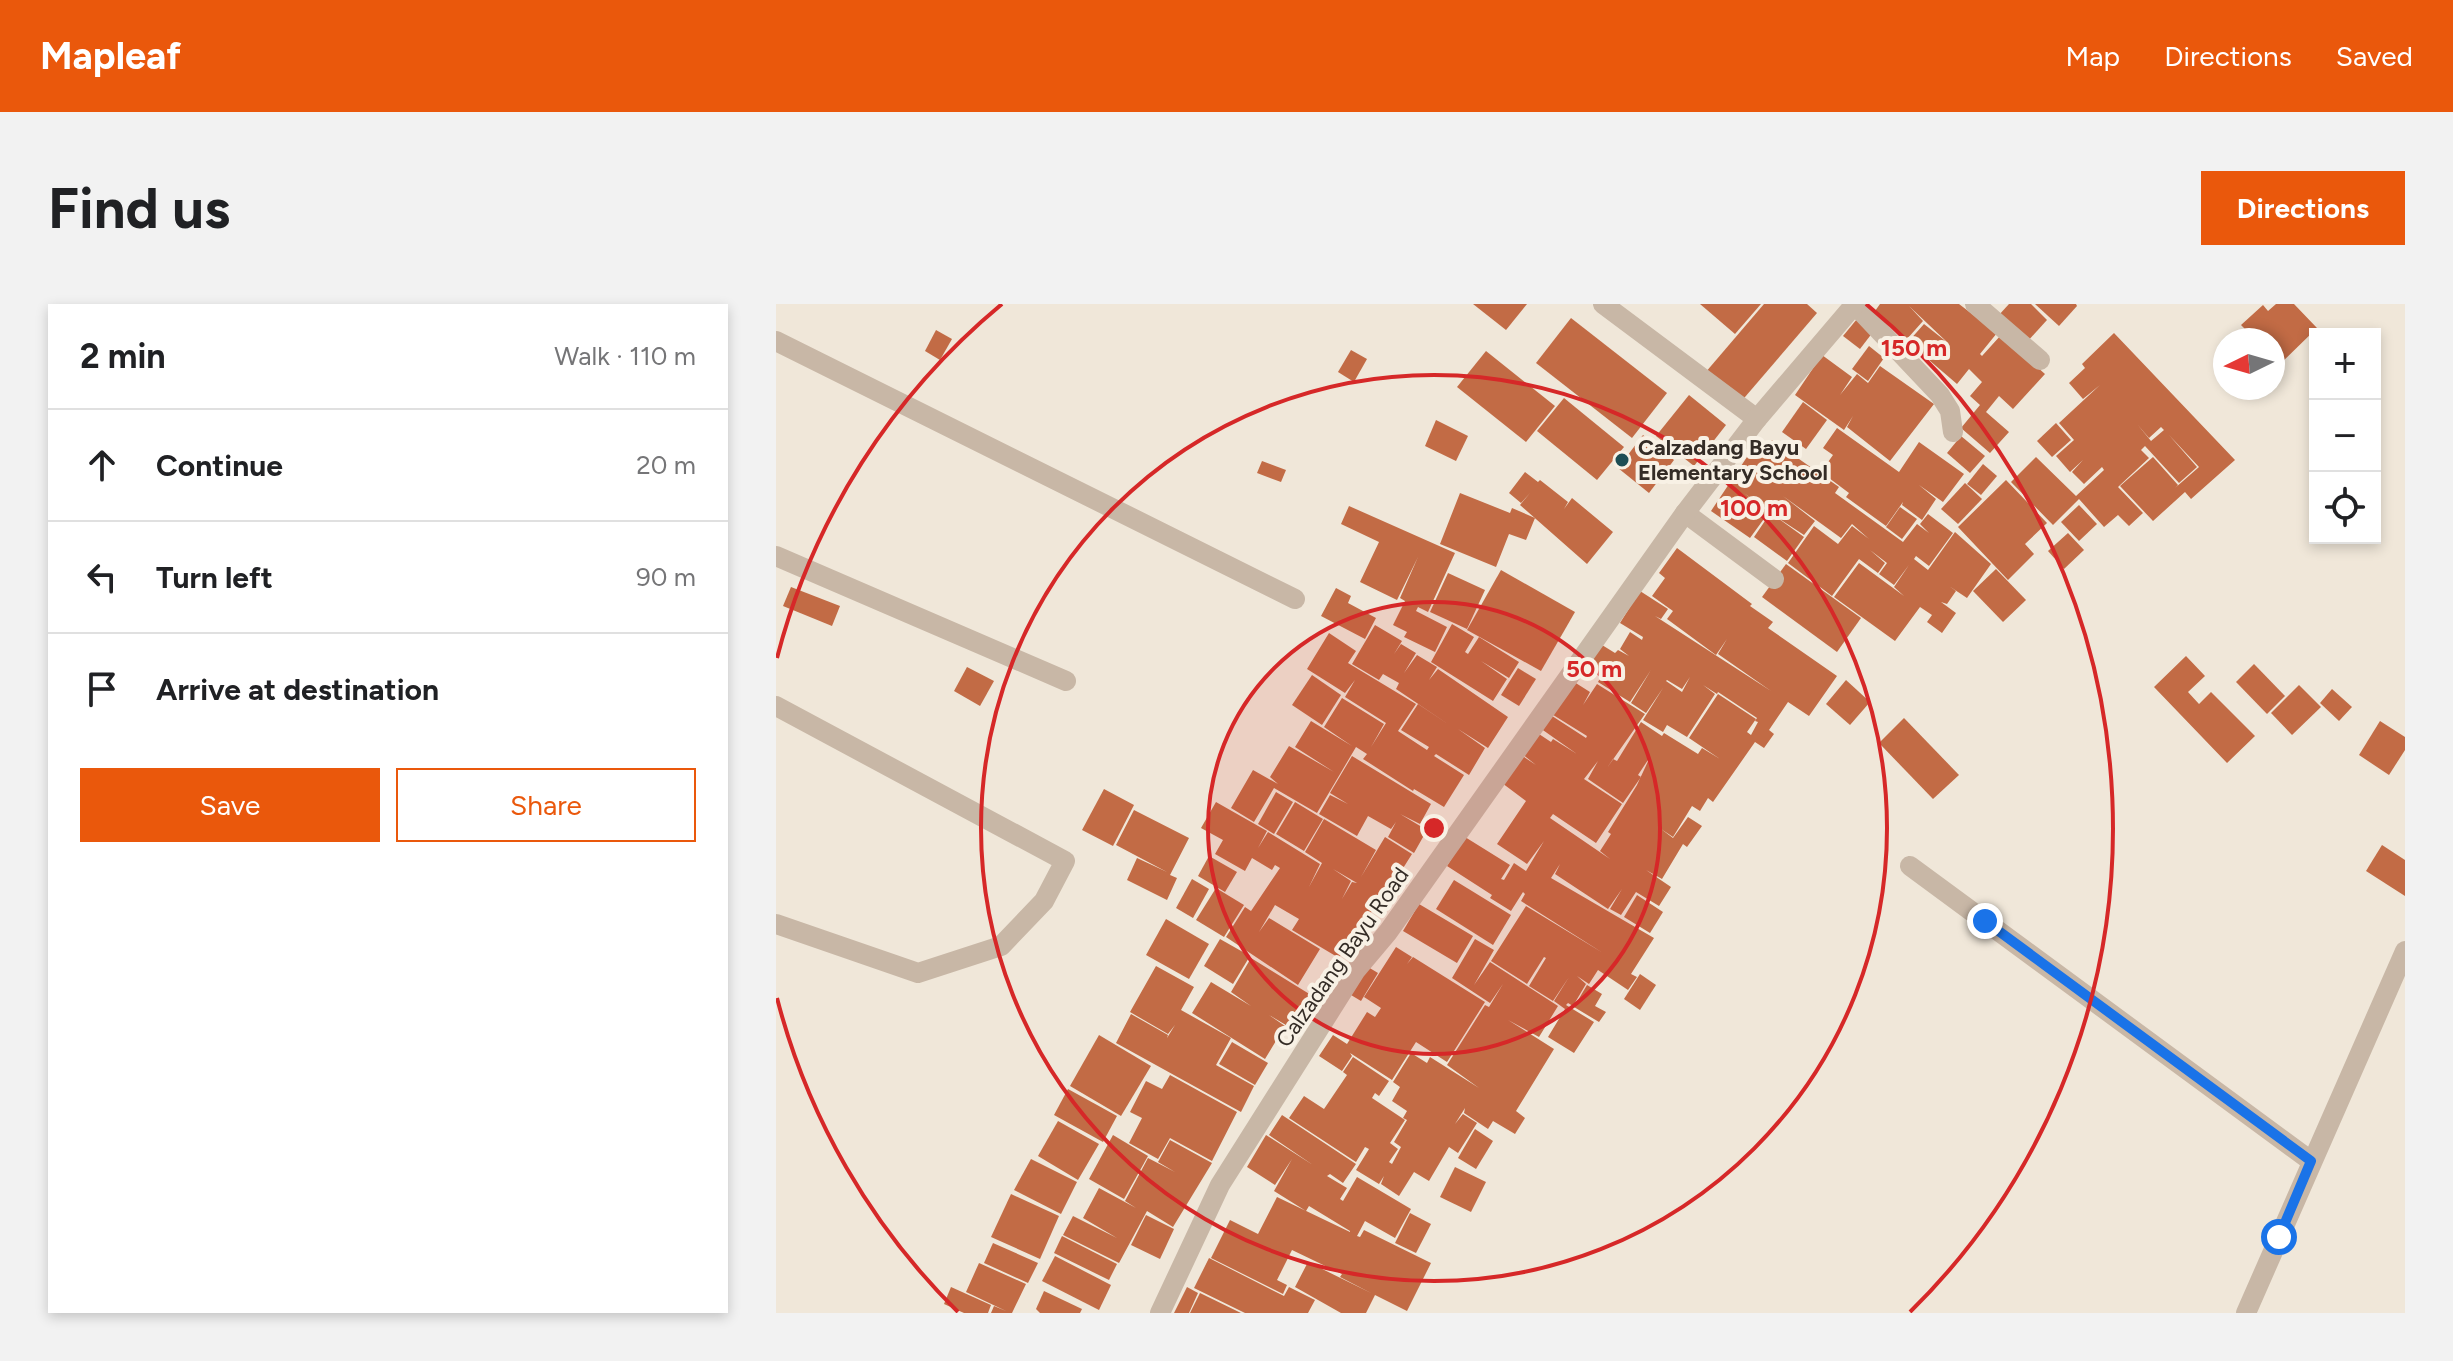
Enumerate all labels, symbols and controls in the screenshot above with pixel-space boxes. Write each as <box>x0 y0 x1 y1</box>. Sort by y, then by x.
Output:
text: Mapleaf <box>40 33 181 79</box>
text: Map <box>2066 39 2120 73</box>
text: Directions <box>2164 39 2292 73</box>
text: Saved <box>2336 39 2413 73</box>
button: Directions <box>2201 171 2405 245</box>
text: Find us <box>48 175 230 242</box>
north arrow <box>2213 328 2285 400</box>
map controls <box>2309 328 2381 544</box>
button: + <box>2309 328 2381 400</box>
text: 150 m <box>1881 333 1947 362</box>
text: 2 min <box>80 336 166 377</box>
text: Walk · 110 m <box>554 340 696 372</box>
button: − <box>2309 400 2381 472</box>
place label: Calzadang Bayu Elementary School <box>1638 434 1828 486</box>
icon: ahead <box>80 443 124 487</box>
text: Continue <box>156 447 283 484</box>
text: 20 m <box>636 449 696 481</box>
marker: Calzadang Bayu Elementary School <box>1613 451 1631 469</box>
button: locate <box>2309 472 2381 544</box>
text: 100 m <box>1720 493 1788 522</box>
icon: left <box>80 555 124 599</box>
text: Turn left <box>156 559 273 596</box>
text: 90 m <box>636 561 696 593</box>
text: 50 m <box>1566 654 1622 683</box>
icon: arrive <box>80 667 124 711</box>
text: Arrive at destination <box>156 671 439 708</box>
button: Save <box>80 768 380 842</box>
button: Share <box>396 768 696 842</box>
centre of rings <box>1420 814 1448 842</box>
street label: Calzadang Bayu Road <box>1270 862 1415 1052</box>
route end <box>1967 903 2003 939</box>
route start <box>2261 1219 2297 1255</box>

